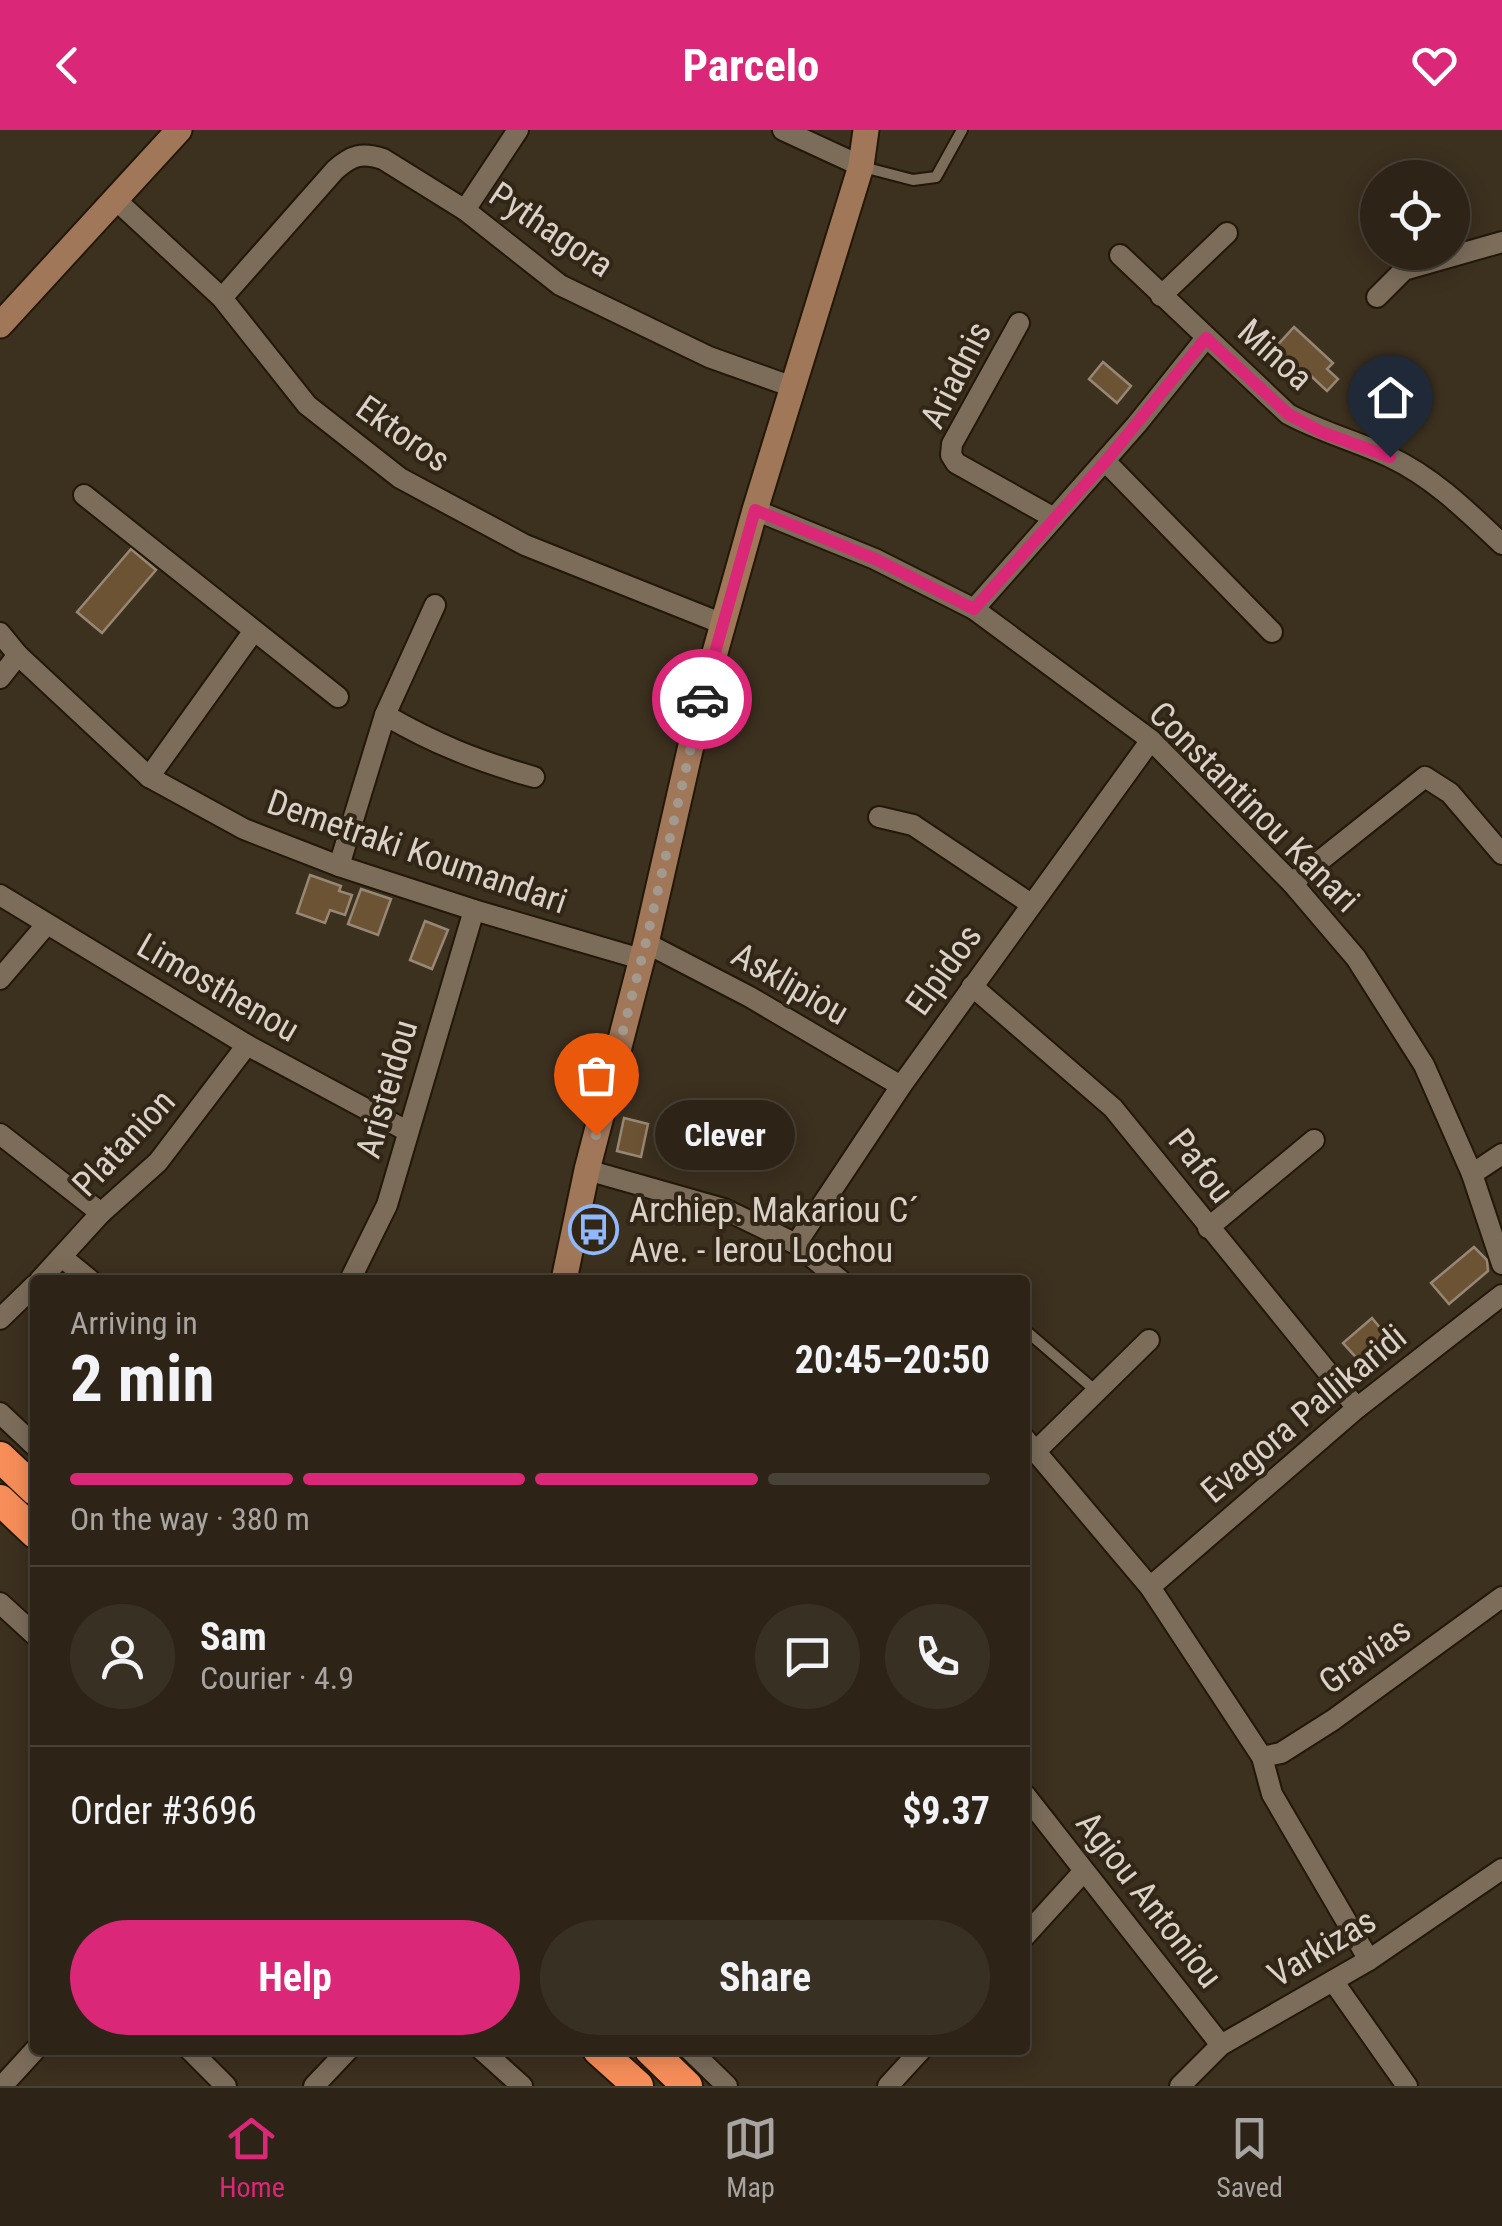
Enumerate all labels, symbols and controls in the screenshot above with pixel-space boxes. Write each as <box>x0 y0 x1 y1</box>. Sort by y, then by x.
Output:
icon: back <box>40 38 95 93</box>
icon: heart <box>1407 38 1462 93</box>
text: Parcelo <box>683 39 819 92</box>
map controls <box>1360 160 1470 270</box>
button: locate <box>1360 160 1470 270</box>
street label: Pythagora <box>482 174 620 286</box>
street label: Minoa <box>1229 311 1321 399</box>
street label: Ariadnis <box>912 315 1000 435</box>
pin <box>1348 355 1433 458</box>
icon: home <box>1363 370 1418 425</box>
street label: Ektoros <box>348 387 458 481</box>
courier <box>652 649 752 749</box>
icon: car <box>675 672 730 727</box>
street label: Constantinou Kanari <box>1140 693 1368 921</box>
street label: Demetraki Koumandari <box>262 781 572 923</box>
street label: Elpidos <box>898 917 990 1023</box>
street label: Limosthenou <box>130 925 306 1051</box>
street label: Asklipiou <box>724 934 856 1034</box>
street label: Aristeidou <box>348 1015 426 1163</box>
pin <box>554 1033 639 1136</box>
icon: bag <box>569 1048 624 1103</box>
street label: Platanion <box>64 1081 184 1205</box>
callout: Clever <box>656 1100 796 1170</box>
text: Clever <box>684 1116 766 1154</box>
street label: Pafou <box>1160 1121 1242 1211</box>
place label: Archiep. Makariou C´ Ave. - Ierou Lochou <box>629 1190 919 1271</box>
bus stop icon: Archiep. Makariou C´ Ave. - Ierou Lochou <box>568 1204 620 1256</box>
text: Arriving in <box>70 1304 198 1342</box>
street label: Evagora Pallikaridi <box>1193 1316 1415 1512</box>
text: 20:45–20:50 <box>795 1338 990 1382</box>
text: 2 min <box>70 1341 214 1417</box>
text: On the way · 380 m <box>70 1500 310 1538</box>
button: person <box>70 1604 175 1709</box>
button: chat <box>755 1604 860 1709</box>
button: phone <box>885 1604 990 1709</box>
street label: Gravias <box>1311 1609 1419 1703</box>
text: Sam <box>200 1615 267 1659</box>
text: Courier · 4.9 <box>200 1659 354 1697</box>
text: Order #3696 <box>70 1789 257 1833</box>
text: $9.37 <box>902 1789 990 1833</box>
street label: Agiou Antoniou <box>1068 1804 1230 1996</box>
street label: Varkizas <box>1261 1900 1383 1996</box>
button: Help <box>70 1920 520 2035</box>
button: Share <box>540 1920 990 2035</box>
tab: Home <box>219 2111 285 2204</box>
tab: Map <box>723 2111 778 2204</box>
tab: Saved <box>1216 2111 1283 2204</box>

